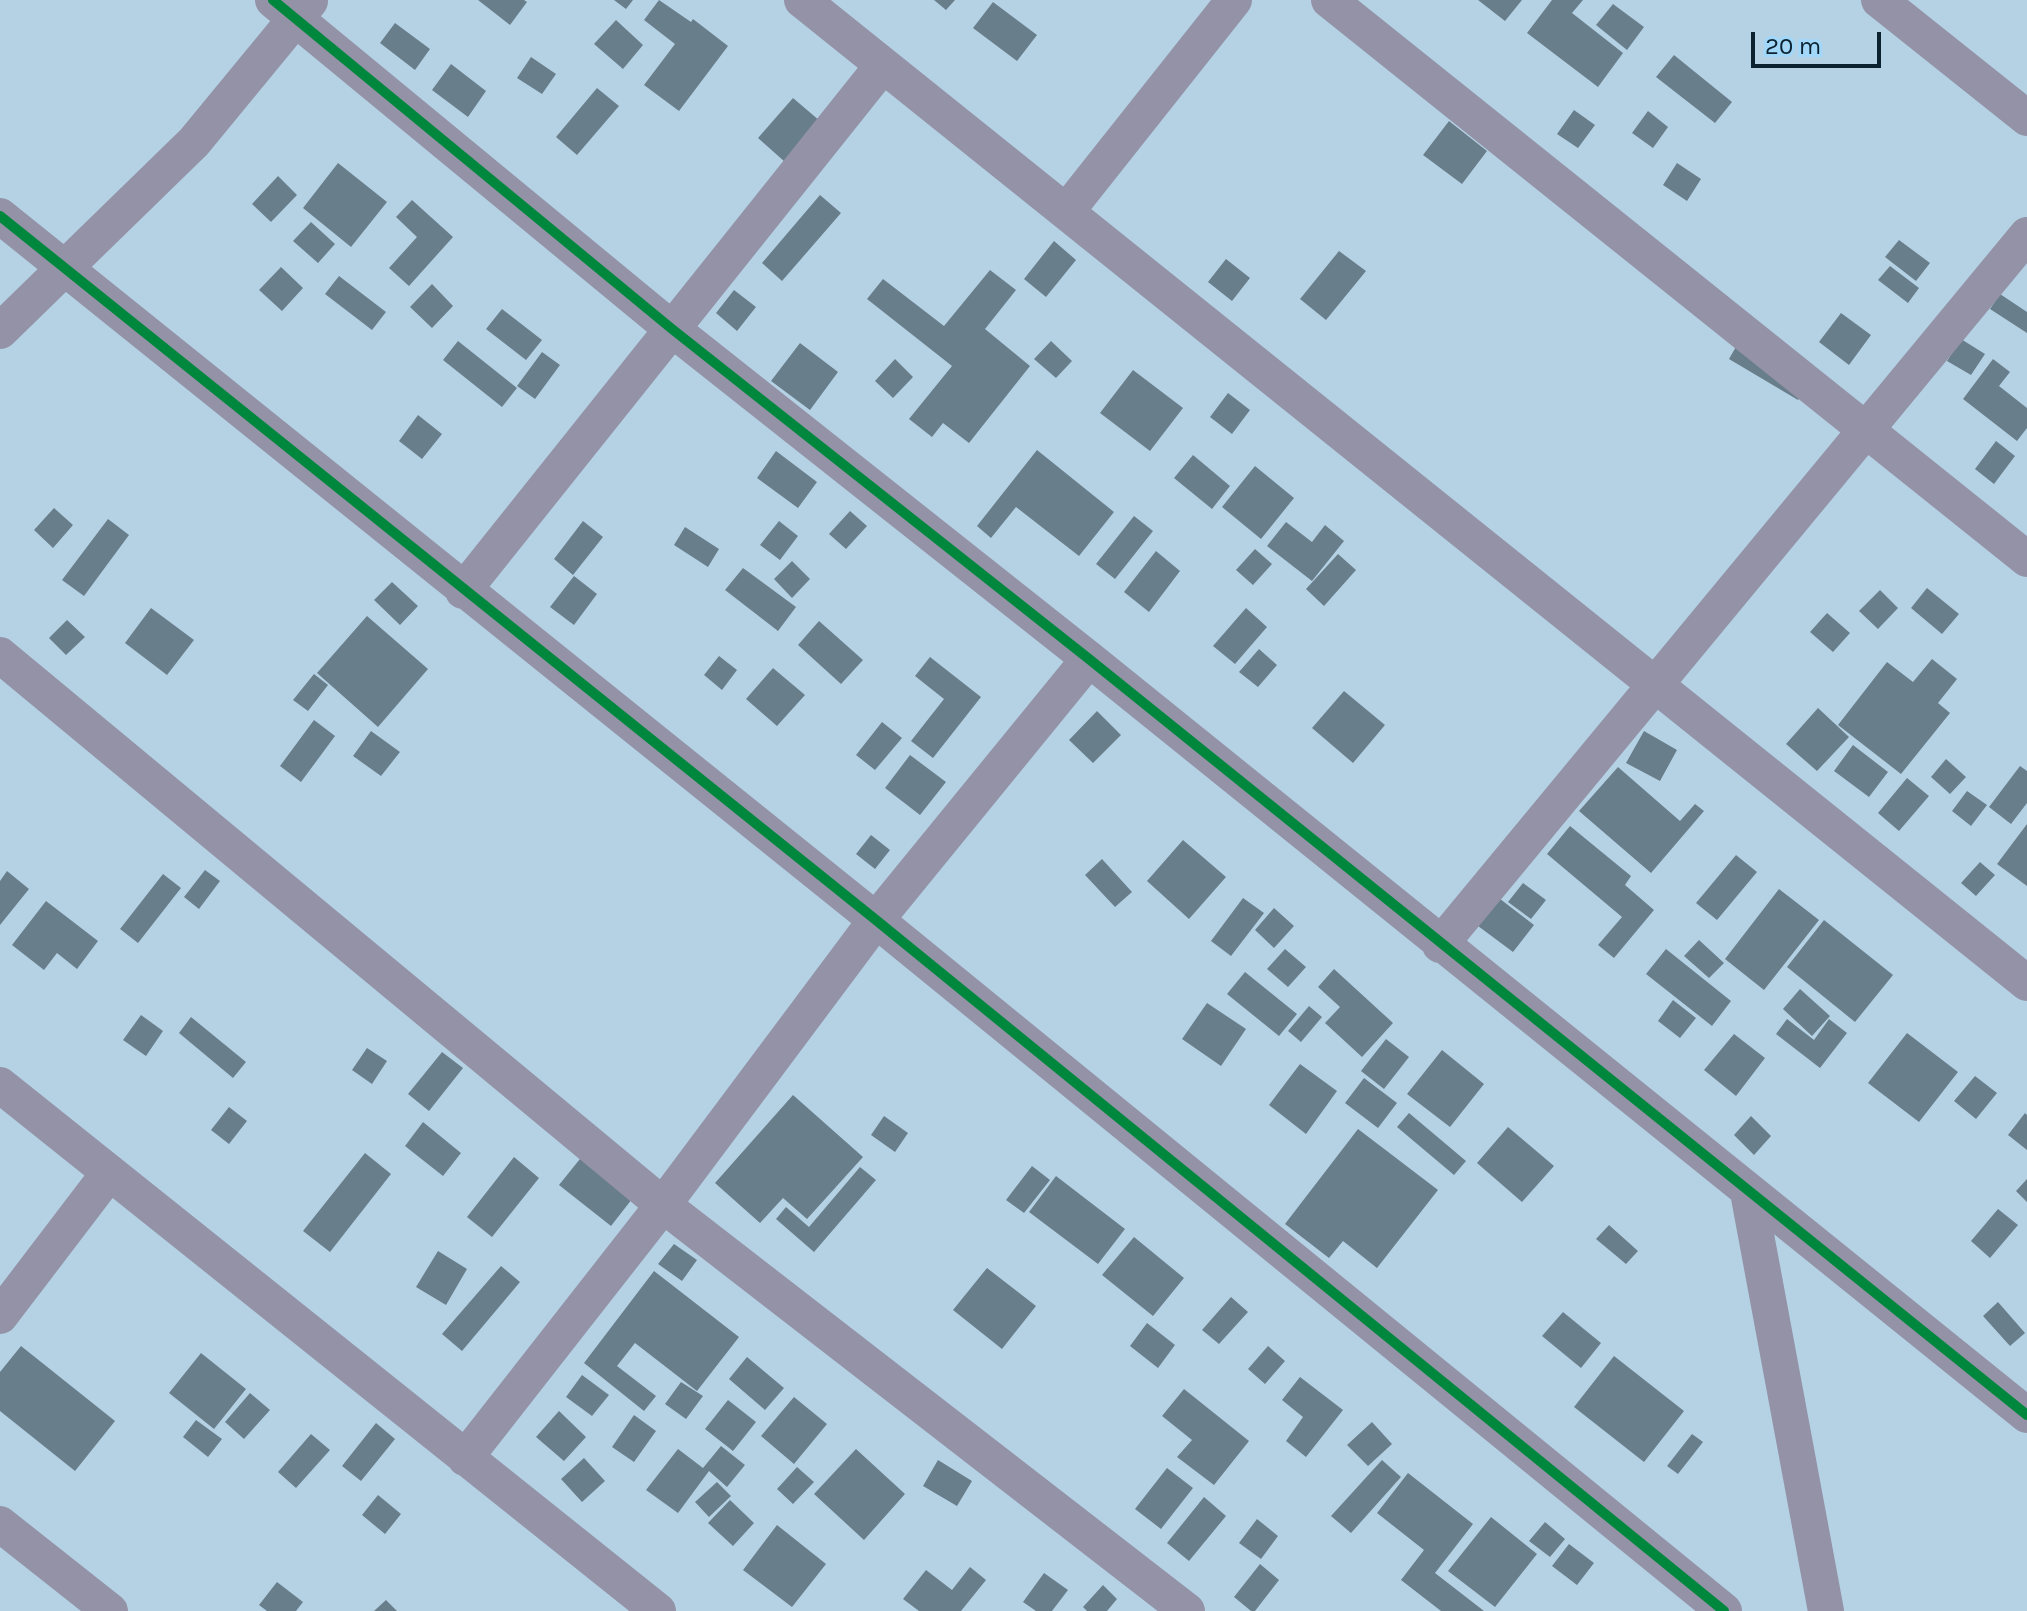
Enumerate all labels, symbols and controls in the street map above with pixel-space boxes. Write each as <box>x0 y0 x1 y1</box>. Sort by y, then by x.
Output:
scale bar <box>1755 16 1885 66</box>
text: 20 m <box>1765 32 1821 60</box>

